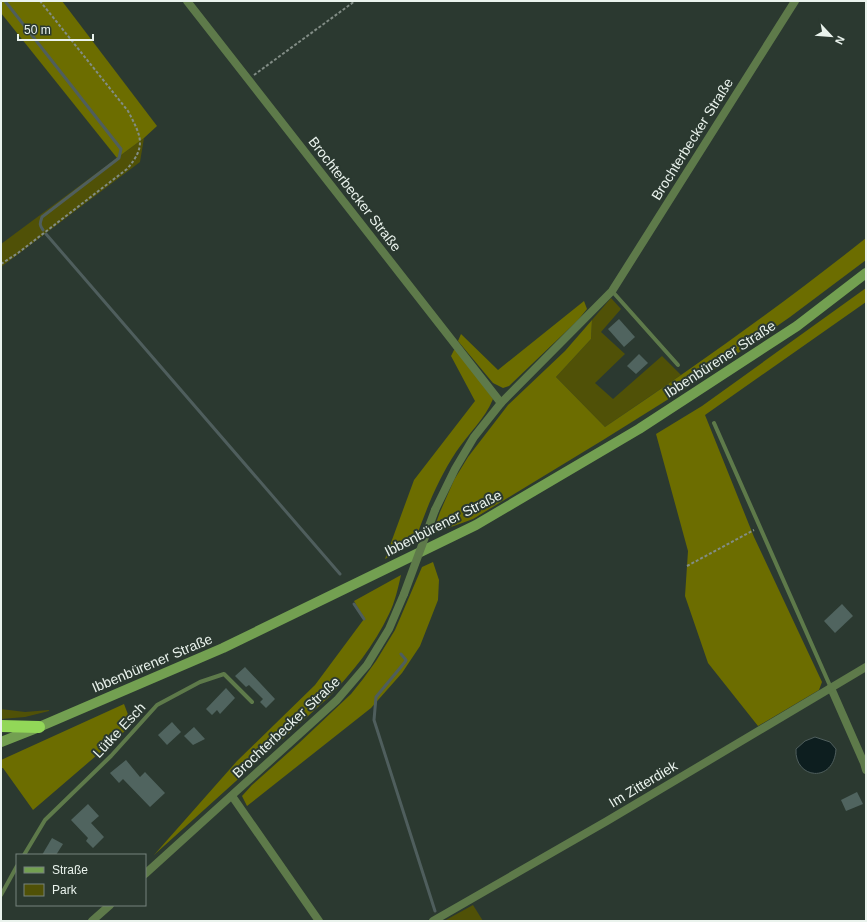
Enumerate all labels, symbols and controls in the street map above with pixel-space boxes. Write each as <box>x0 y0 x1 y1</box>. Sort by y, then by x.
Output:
scale bar <box>18 16 93 42</box>
north arrow <box>811 16 851 56</box>
text: 50 m <box>24 23 51 37</box>
text: N <box>833 34 847 47</box>
street label: Brochterbecker Straße <box>648 75 736 203</box>
street label: Brochterbecker Straße <box>305 134 405 255</box>
street label: Ibbenbürener Straße <box>661 317 779 401</box>
street label: Ibbenbürener Straße <box>382 486 504 559</box>
street label: Ibbenbürener Straße <box>89 630 215 696</box>
street label: Brochterbecker Straße <box>229 673 343 781</box>
street label: Lütke Esch <box>90 699 148 761</box>
street label: Im Zitterdiek <box>606 757 681 811</box>
legend <box>16 854 146 906</box>
text: Straße <box>52 863 88 877</box>
text: Park <box>52 883 78 897</box>

